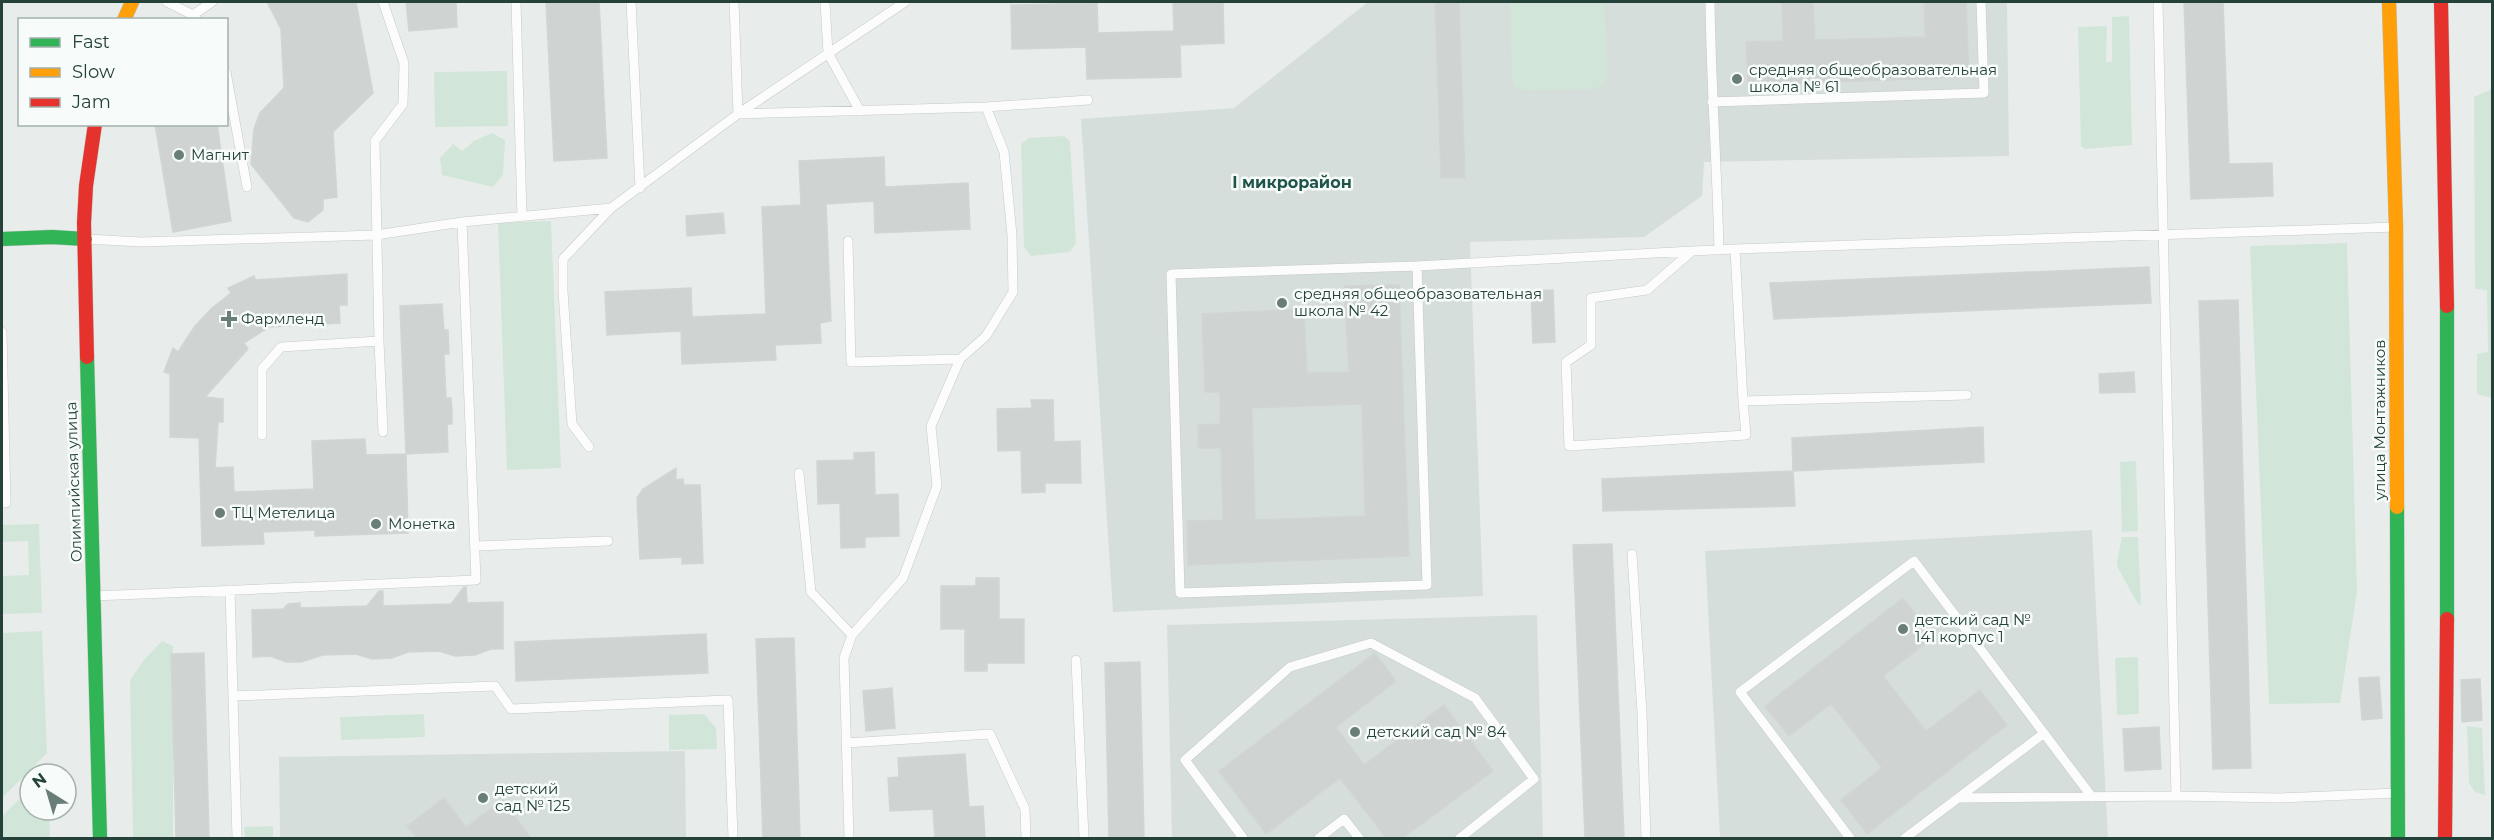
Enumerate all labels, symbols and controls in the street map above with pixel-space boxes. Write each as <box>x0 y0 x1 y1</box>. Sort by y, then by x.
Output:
legend <box>18 18 228 126</box>
text: Fast <box>72 31 110 53</box>
place label: средняя общеобразовательная школа № 61 <box>1749 60 1997 96</box>
text: Slow <box>72 61 115 83</box>
marker: средняя общеобразовательная школа № 61 <box>1730 72 1744 86</box>
text: Jam <box>71 91 111 113</box>
place label: Магнит <box>191 145 250 164</box>
marker: Магнит <box>172 148 186 162</box>
district label: I микрорайон <box>1232 173 1352 192</box>
place label: средняя общеобразовательная школа № 42 <box>1294 284 1542 320</box>
marker: средняя общеобразовательная школа № 42 <box>1275 296 1289 310</box>
place label: Фармленд <box>241 309 325 328</box>
marker: Фармленд <box>222 312 236 326</box>
street label: улица Монтажников <box>2370 340 2389 501</box>
street label: Олимпийская улица <box>61 401 86 563</box>
place label: ТЦ Метелица <box>232 503 335 522</box>
marker: ТЦ Метелица <box>213 506 227 520</box>
place label: Монетка <box>388 514 455 533</box>
marker: Монетка <box>369 517 383 531</box>
place label: детский сад № 141 корпус 1 <box>1915 610 2031 646</box>
marker: детский сад № 141 корпус 1 <box>1896 622 1910 636</box>
place label: детский сад № 84 <box>1367 722 1507 741</box>
marker: детский сад № 84 <box>1348 725 1362 739</box>
north arrow <box>18 762 78 822</box>
text: N <box>28 769 50 792</box>
place label: детский сад № 125 <box>495 779 570 815</box>
marker: детский сад № 125 <box>476 791 490 805</box>

